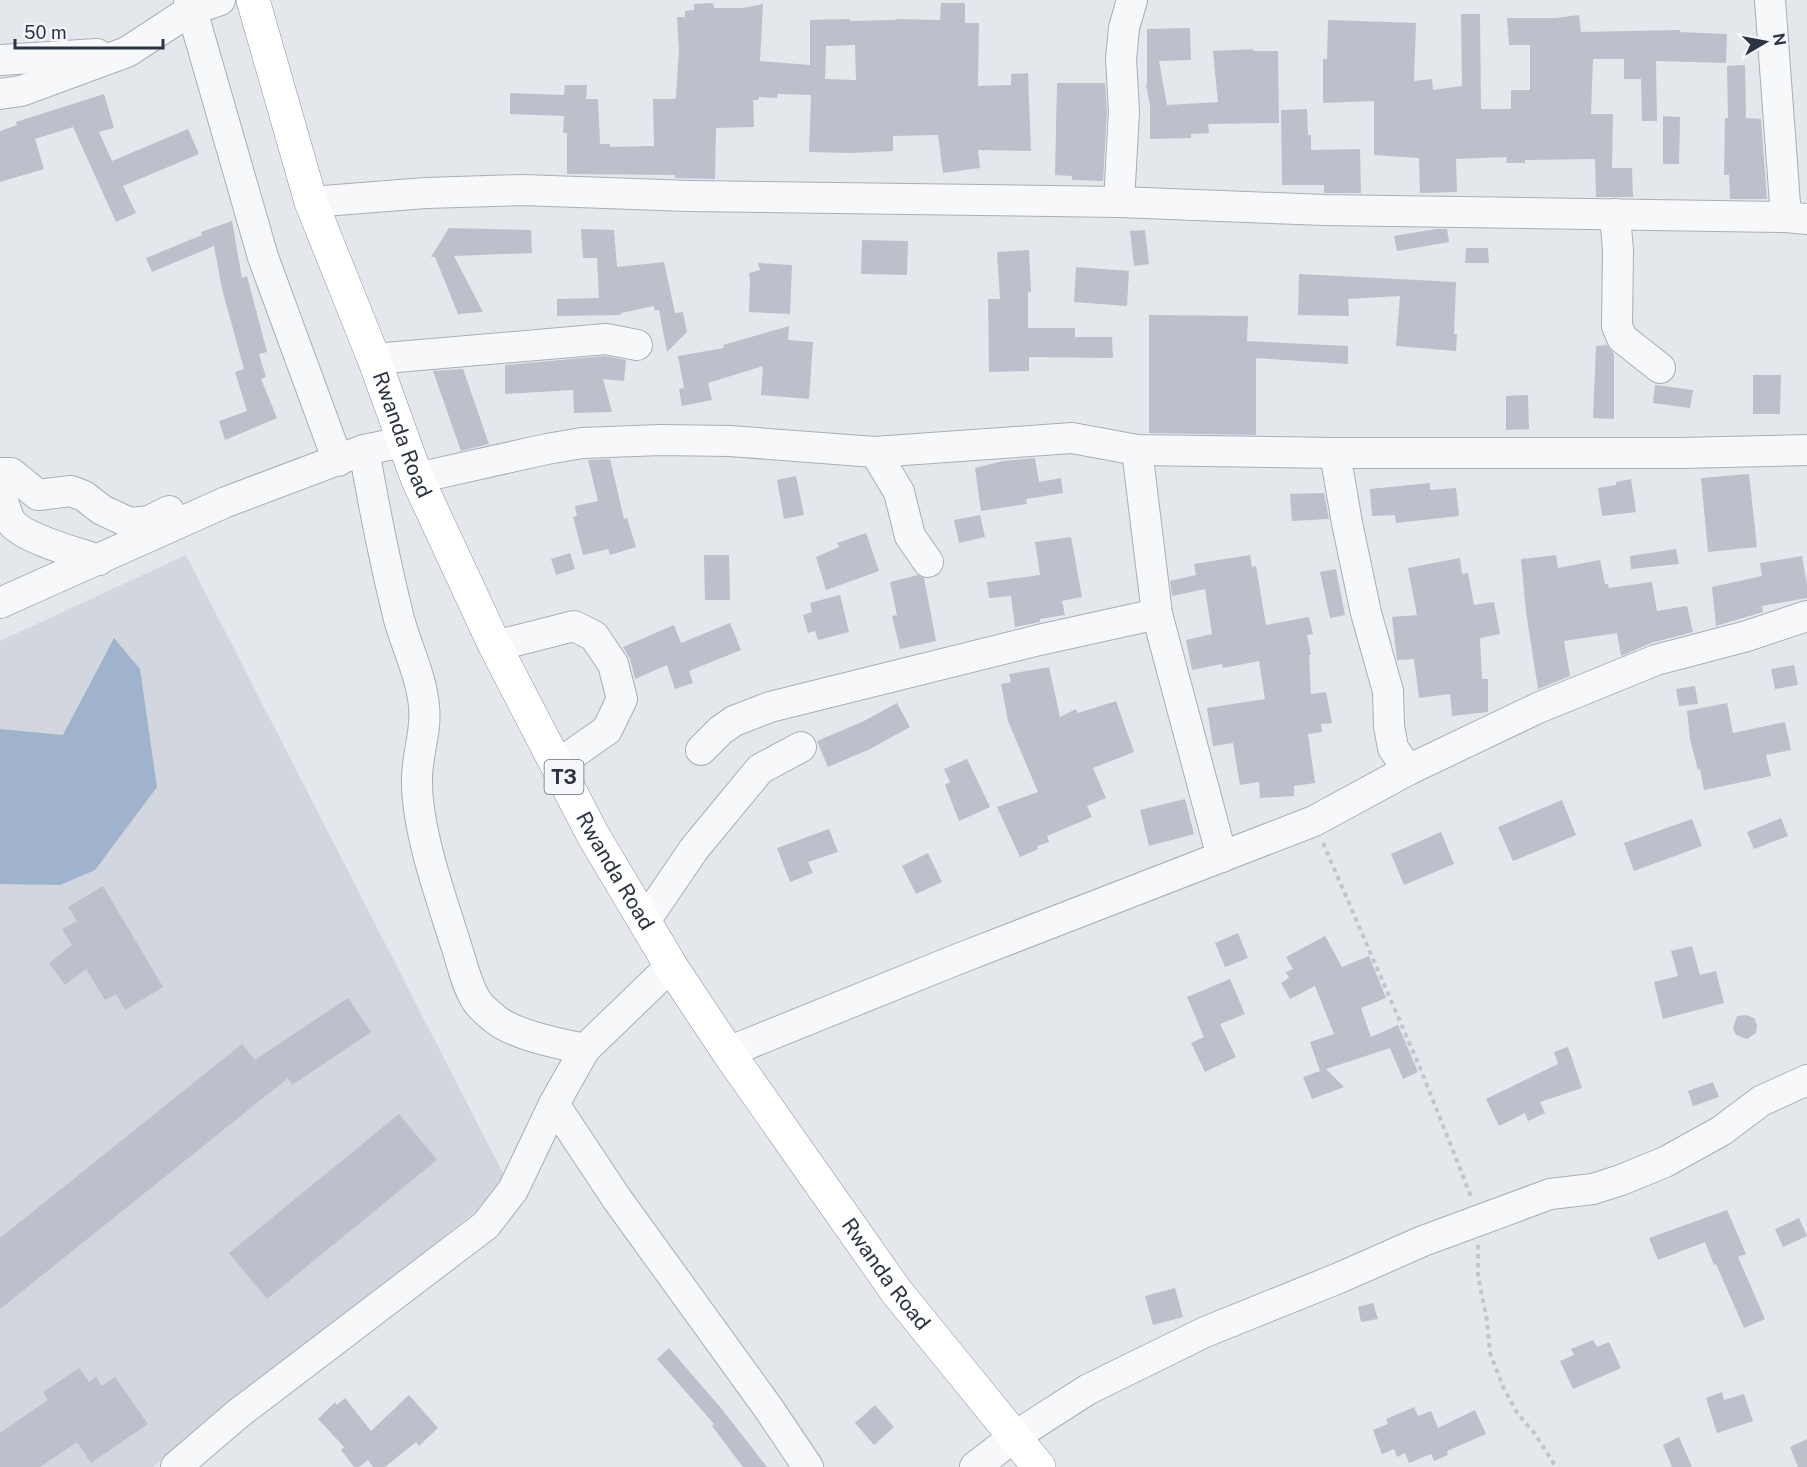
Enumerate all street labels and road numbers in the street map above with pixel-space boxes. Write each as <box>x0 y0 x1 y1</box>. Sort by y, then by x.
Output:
street label: Rwanda Road <box>368 368 438 502</box>
road number: T3 <box>544 760 584 794</box>
street label: Rwanda Road <box>571 807 660 934</box>
street label: Rwanda Road <box>837 1213 936 1335</box>

